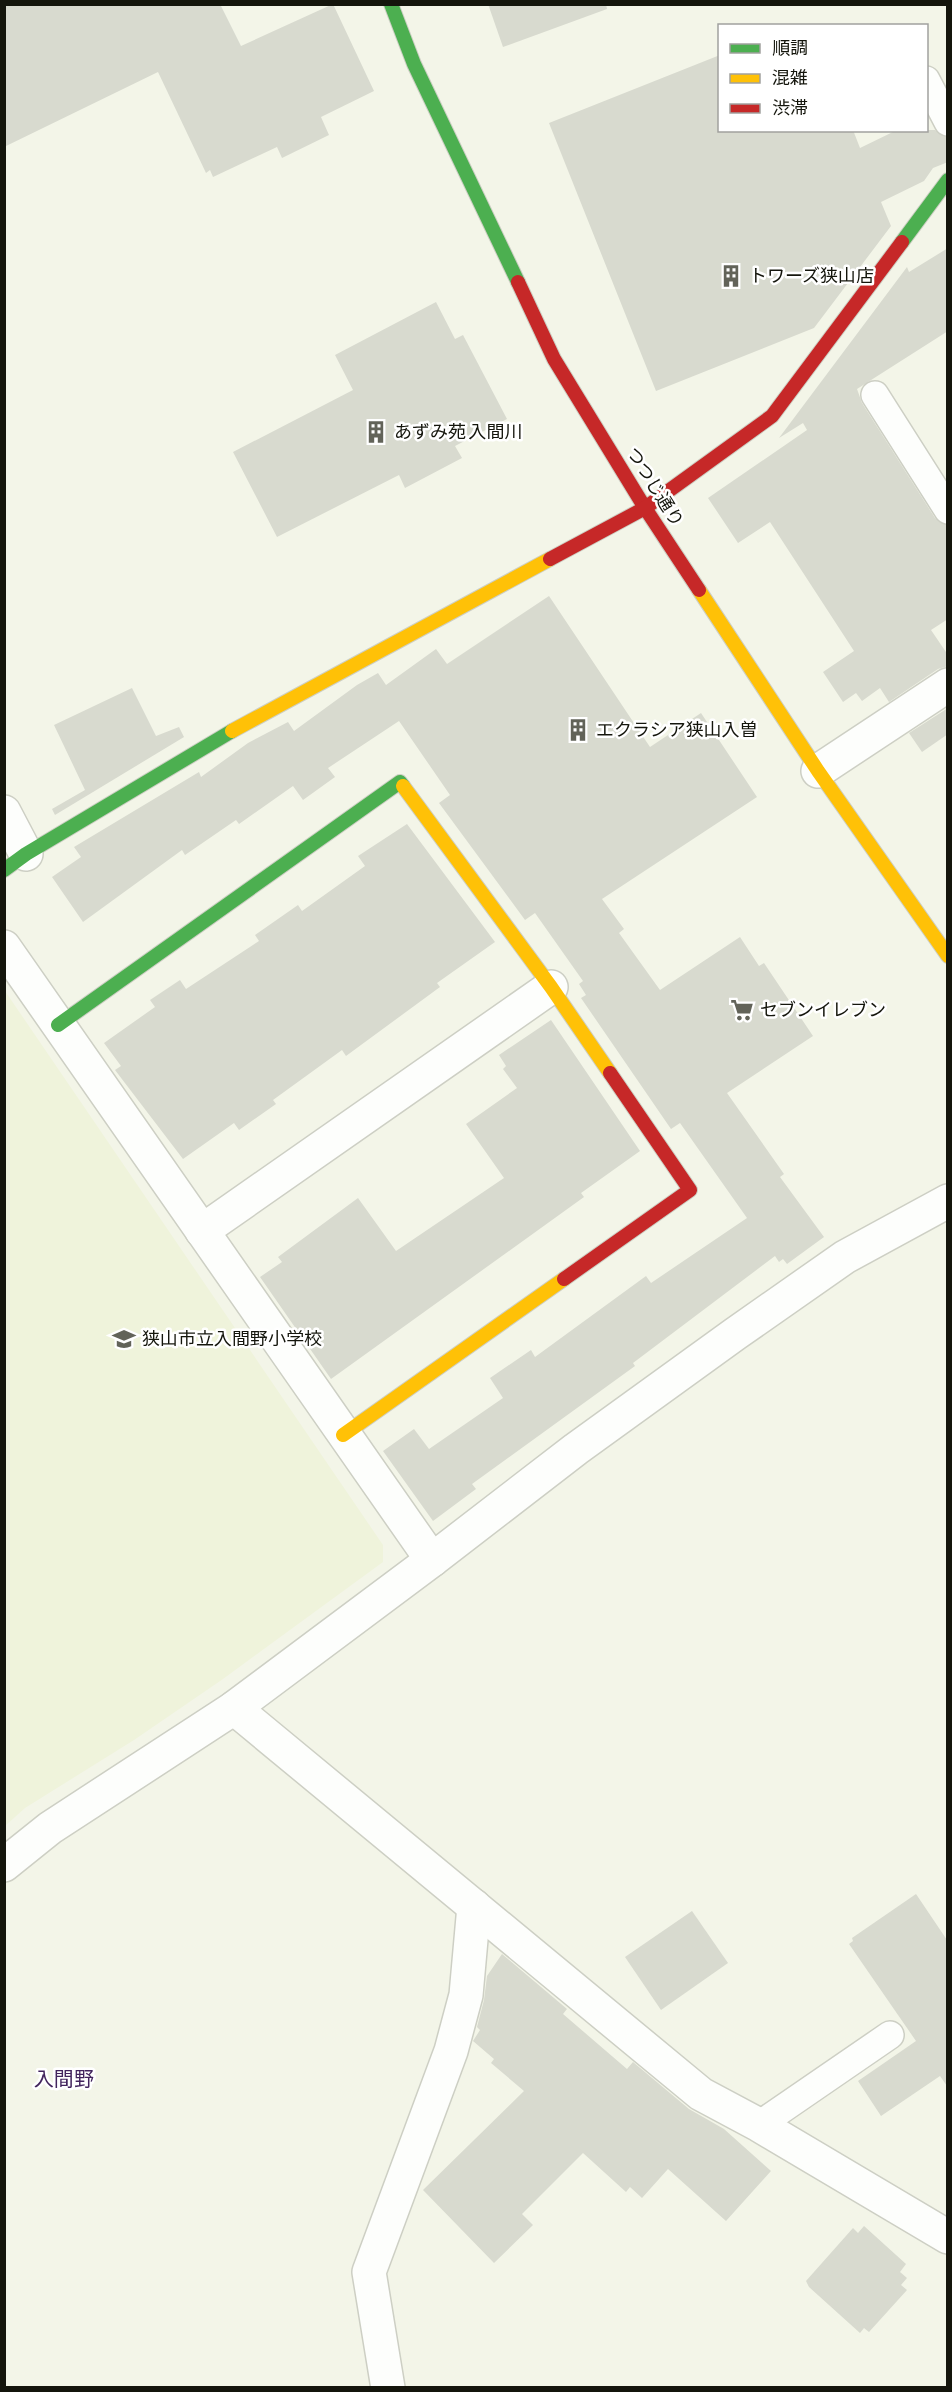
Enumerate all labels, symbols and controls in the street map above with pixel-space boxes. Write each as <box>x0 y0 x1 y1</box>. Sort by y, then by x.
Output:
legend <box>718 24 928 132</box>
text: 順調 <box>772 37 808 58</box>
text: 混雑 <box>772 67 808 88</box>
text: 渋滞 <box>772 97 808 118</box>
building icon: トワーズ狭山店 <box>718 263 744 289</box>
place label: トワーズ狭山店 <box>749 265 874 286</box>
building icon: あずみ苑 入間川 <box>363 419 389 445</box>
place label: あずみ苑 入間川 <box>394 421 522 442</box>
street label: つつじ通り <box>623 443 688 530</box>
building icon: エクラシア狭山入曽 <box>565 717 591 743</box>
place label: エクラシア狭山入曽 <box>596 719 758 740</box>
supermarket icon: セブンイレブン <box>729 997 755 1023</box>
place label: セブンイレブン <box>760 999 886 1020</box>
school or university icon: 狭山市立入間野小学校 <box>111 1326 137 1352</box>
place label: 狭山市立入間野小学校 <box>142 1328 322 1349</box>
district label: 入間野 <box>34 2067 94 2090</box>

